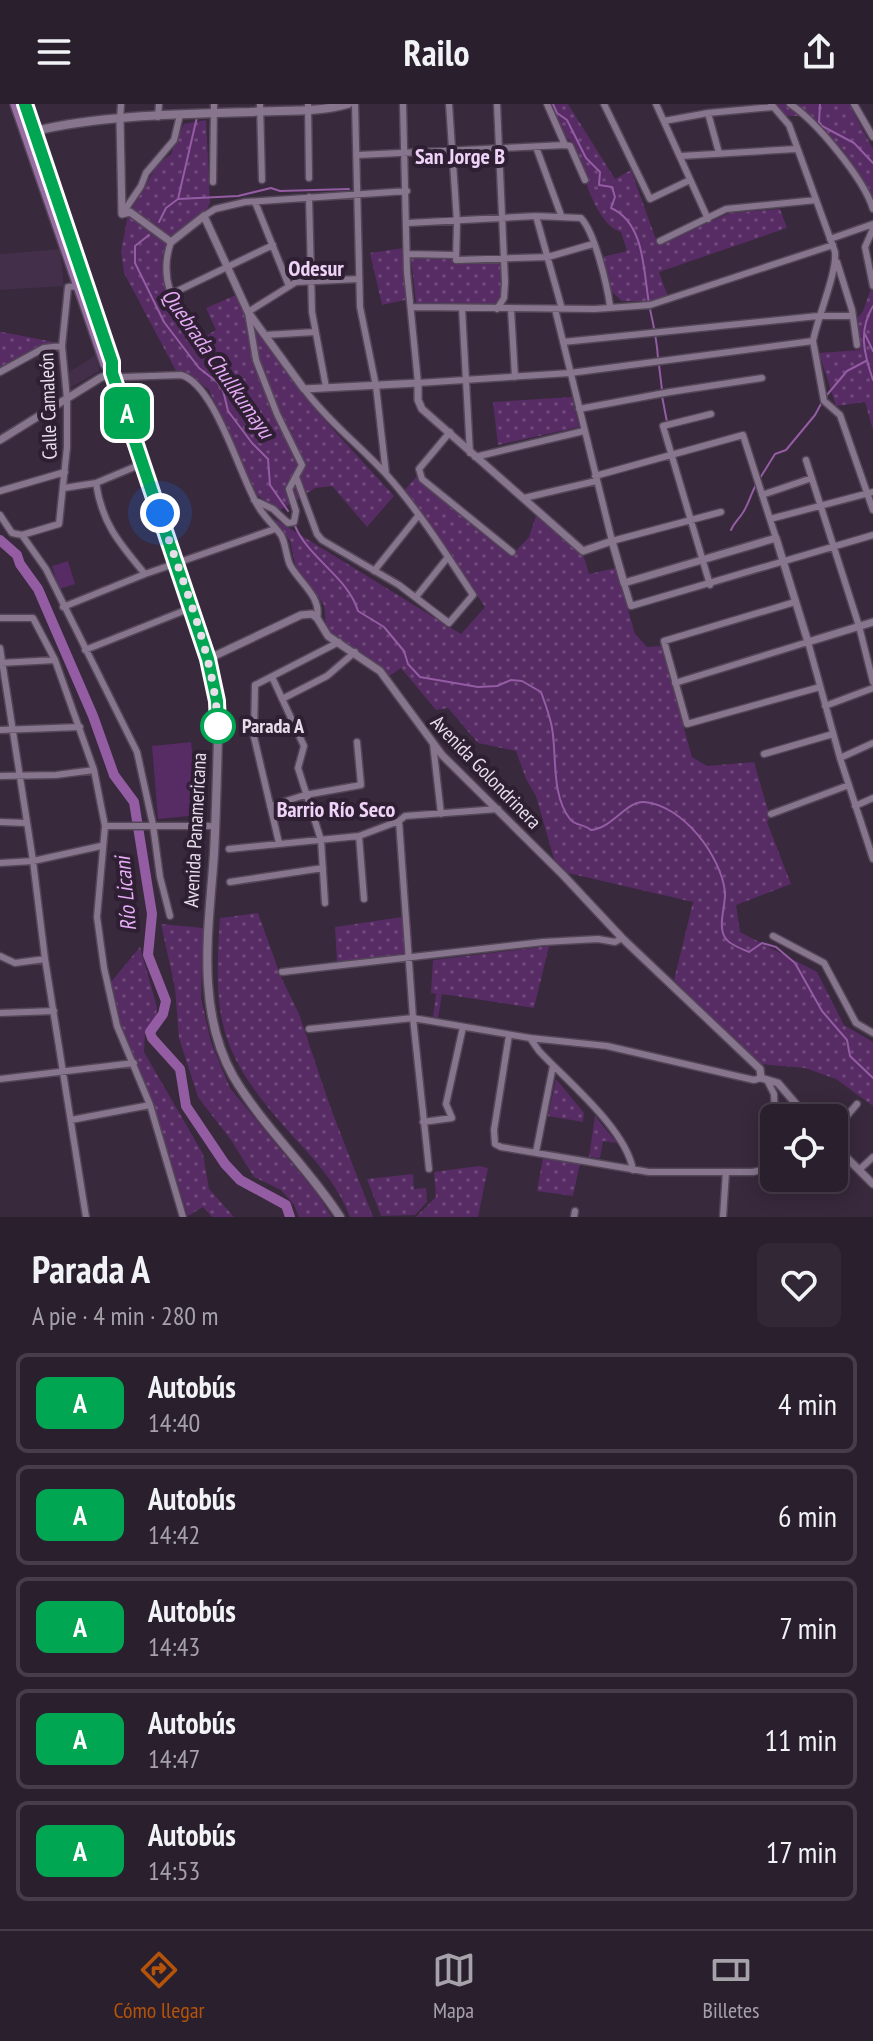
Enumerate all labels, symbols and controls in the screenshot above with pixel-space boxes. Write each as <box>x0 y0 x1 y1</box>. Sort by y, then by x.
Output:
text: Railo <box>404 29 469 76</box>
icon: menu <box>32 30 76 74</box>
icon: share <box>797 30 841 74</box>
district label: San Jorge B <box>415 142 505 170</box>
district label: Odesur <box>288 254 344 282</box>
water label: Quebrada Chullkumayu <box>156 283 281 445</box>
street label: Calle Camaleón <box>33 352 63 460</box>
line badge: A <box>101 387 153 439</box>
text: A <box>120 394 134 431</box>
your location <box>140 493 180 533</box>
marker: Parada A <box>201 709 235 743</box>
street label: Avenida Golondrinera <box>425 710 547 834</box>
place label: Parada A <box>242 713 305 739</box>
street label: Avenida Panamericana <box>178 752 212 908</box>
district label: Barrio Río Seco <box>277 795 396 823</box>
water label: Río Licani <box>108 852 142 932</box>
map controls <box>760 1104 848 1192</box>
button: locate <box>760 1104 848 1192</box>
button: heart <box>757 1243 841 1327</box>
text: Parada A <box>32 1244 150 1293</box>
text: A pie · 4 min · 280 m <box>32 1299 219 1332</box>
text: Autobús <box>148 1367 236 1406</box>
text: A <box>73 1384 87 1421</box>
text: 4 min <box>778 1384 837 1423</box>
text: 14:40 <box>148 1406 200 1439</box>
text: Autobús <box>148 1479 236 1518</box>
text: A <box>73 1496 87 1533</box>
text: 6 min <box>778 1496 837 1535</box>
text: 14:42 <box>148 1518 200 1551</box>
text: Autobús <box>148 1591 236 1630</box>
text: A <box>73 1608 87 1645</box>
text: 7 min <box>779 1608 837 1647</box>
text: 14:43 <box>148 1630 200 1663</box>
text: Autobús <box>148 1703 236 1742</box>
text: A <box>73 1720 87 1757</box>
text: 11 min <box>764 1720 837 1759</box>
text: 14:47 <box>148 1742 200 1775</box>
text: Autobús <box>148 1815 236 1854</box>
text: A <box>73 1832 87 1869</box>
text: 17 min <box>766 1832 837 1871</box>
text: 14:53 <box>148 1854 200 1887</box>
tab: Cómo llegar <box>114 1948 204 2024</box>
tab: Mapa <box>432 1948 476 2024</box>
tab: Billetes <box>703 1948 759 2024</box>

